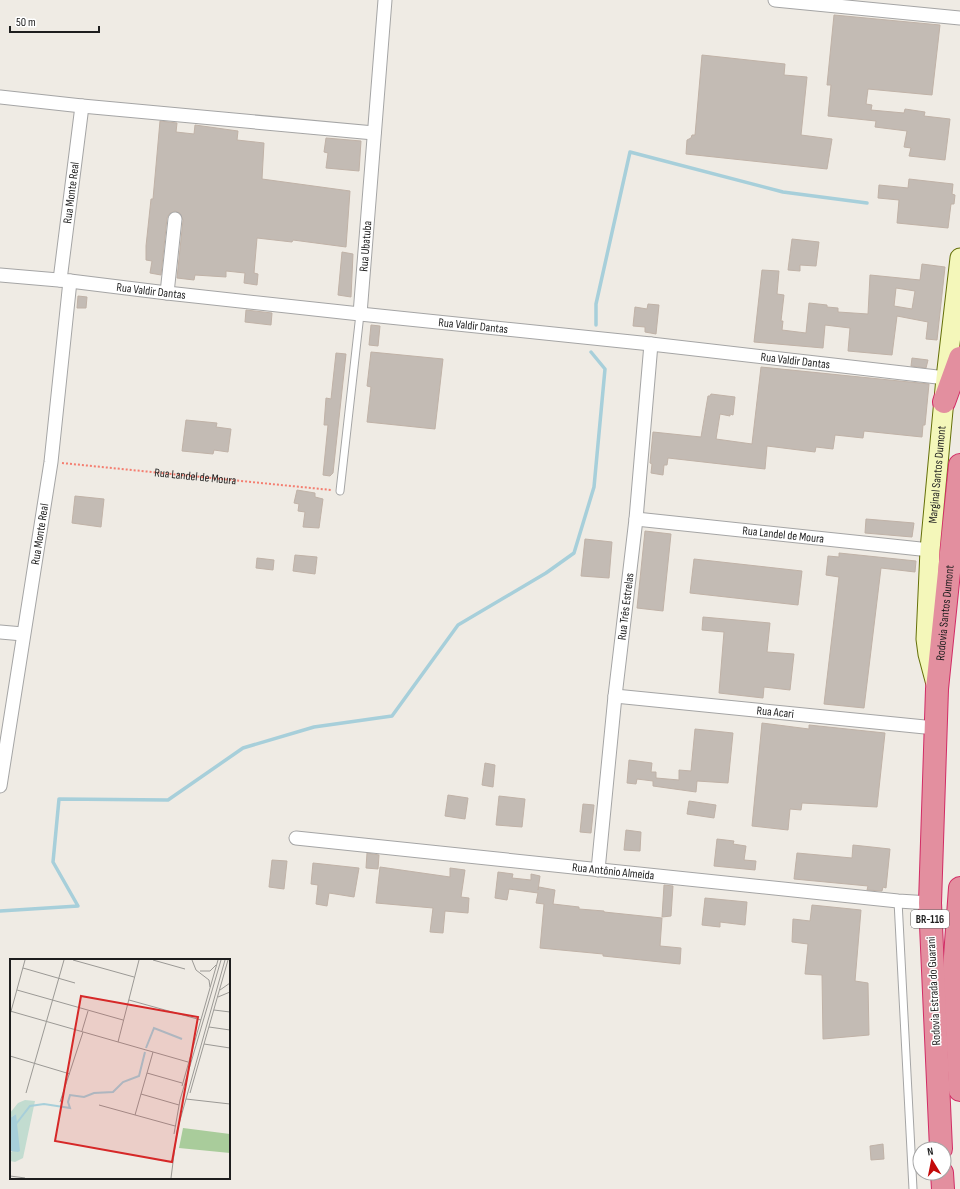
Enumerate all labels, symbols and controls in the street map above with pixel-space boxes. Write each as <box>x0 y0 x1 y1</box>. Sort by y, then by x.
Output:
scale bar <box>10 8 99 34</box>
text: 50 m <box>16 15 36 30</box>
street label: Rua Monte Real <box>60 161 82 224</box>
street label: Rua Ubatuba <box>356 220 375 272</box>
street label: Rua Valdir Dantas <box>116 279 187 303</box>
street label: Rua Valdir Dantas <box>438 315 509 337</box>
street label: Rua Valdir Dantas <box>760 349 831 372</box>
street label: Marginal Santos Dumont <box>925 425 949 524</box>
street label: Rua Landel de Moura <box>154 465 237 488</box>
street label: Rua Monte Real <box>27 502 52 566</box>
street label: Rua Landel de Moura <box>742 523 825 546</box>
street label: Rodovia Santos Dumont <box>932 564 957 661</box>
street label: Rua Três Estrelas <box>614 572 637 641</box>
street label: Rua Acari <box>756 703 795 721</box>
street label: Rua Antônio Almeida <box>571 859 655 883</box>
road number: BR-116 <box>911 910 949 928</box>
street label: Rodovia Estrada do Guarani <box>924 936 944 1046</box>
inset map <box>10 959 230 1179</box>
north arrow <box>912 1141 952 1181</box>
text: N <box>926 1145 934 1159</box>

